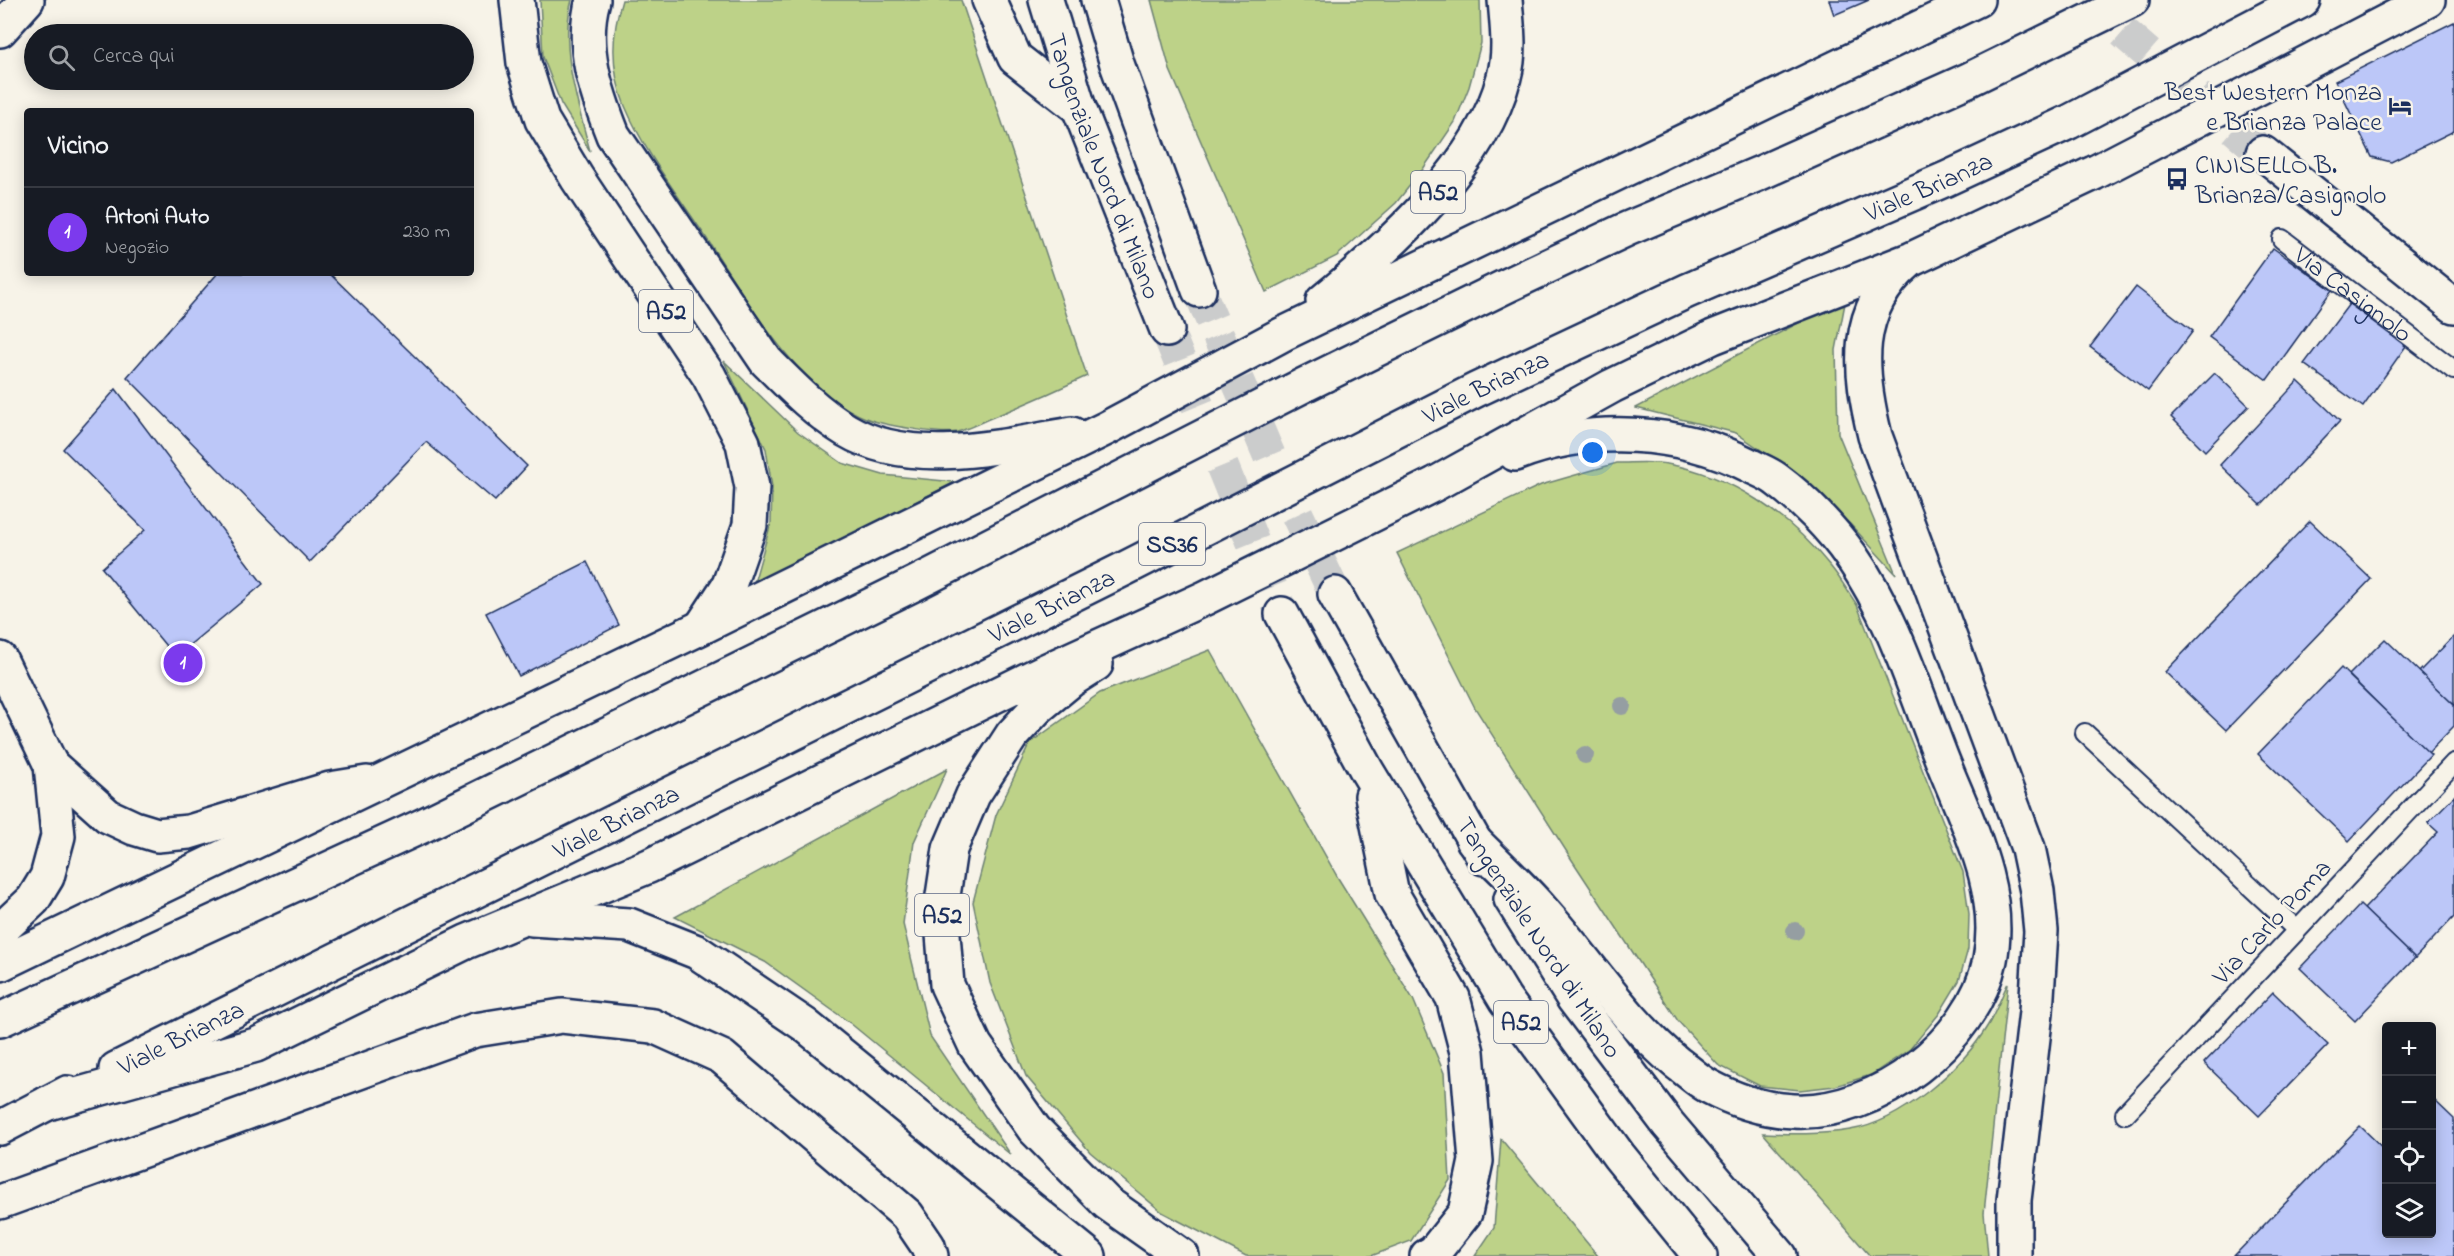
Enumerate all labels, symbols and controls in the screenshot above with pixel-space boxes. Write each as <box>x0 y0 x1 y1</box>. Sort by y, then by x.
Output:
search box <box>24 24 474 90</box>
street label: Tangenziale Nord di Milano <box>1035 29 1169 306</box>
icon: search <box>45 41 78 74</box>
text: Cerca qui <box>93 41 175 73</box>
place label: Best Western Monza e Brianza Palace <box>2164 75 2382 143</box>
hotel icon: Best Western Monza e Brianza Palace <box>2387 93 2413 119</box>
text: Vicino <box>48 128 109 166</box>
street label: Viale Brianza <box>1858 144 2000 234</box>
place label: CINISELLO B. Brianza/Casignolo <box>2194 148 2386 216</box>
bus stop icon: CINISELLO B. Brianza/Casignolo <box>2164 166 2190 192</box>
road number: A52 <box>1411 171 1465 213</box>
text: Artoni Auto <box>105 202 209 234</box>
text: 1 <box>64 218 71 247</box>
text: 230 m <box>403 218 450 247</box>
text: Negozio <box>105 234 169 263</box>
street label: Via Casignolo <box>2284 238 2419 354</box>
road number: A52 <box>639 290 693 332</box>
street label: Viale Brianza <box>1416 342 1556 437</box>
your location <box>1578 438 1607 467</box>
road number: SS36 <box>1139 523 1205 565</box>
street label: Viale Brianza <box>982 560 1122 656</box>
pin: 1 <box>164 640 202 686</box>
street label: Viale Brianza <box>547 776 687 872</box>
street label: Tangenziale Nord di Milano <box>1445 810 1630 1067</box>
street label: Via Carlo Poma <box>2204 851 2342 996</box>
road number: A52 <box>915 894 969 936</box>
street label: Viale Brianza <box>111 992 252 1088</box>
road number: A52 <box>1494 1001 1548 1043</box>
map controls <box>2382 1022 2436 1238</box>
button: + <box>2382 1022 2436 1076</box>
button: − <box>2382 1076 2436 1130</box>
button: locate <box>2382 1130 2436 1184</box>
button: layers <box>2382 1184 2436 1238</box>

